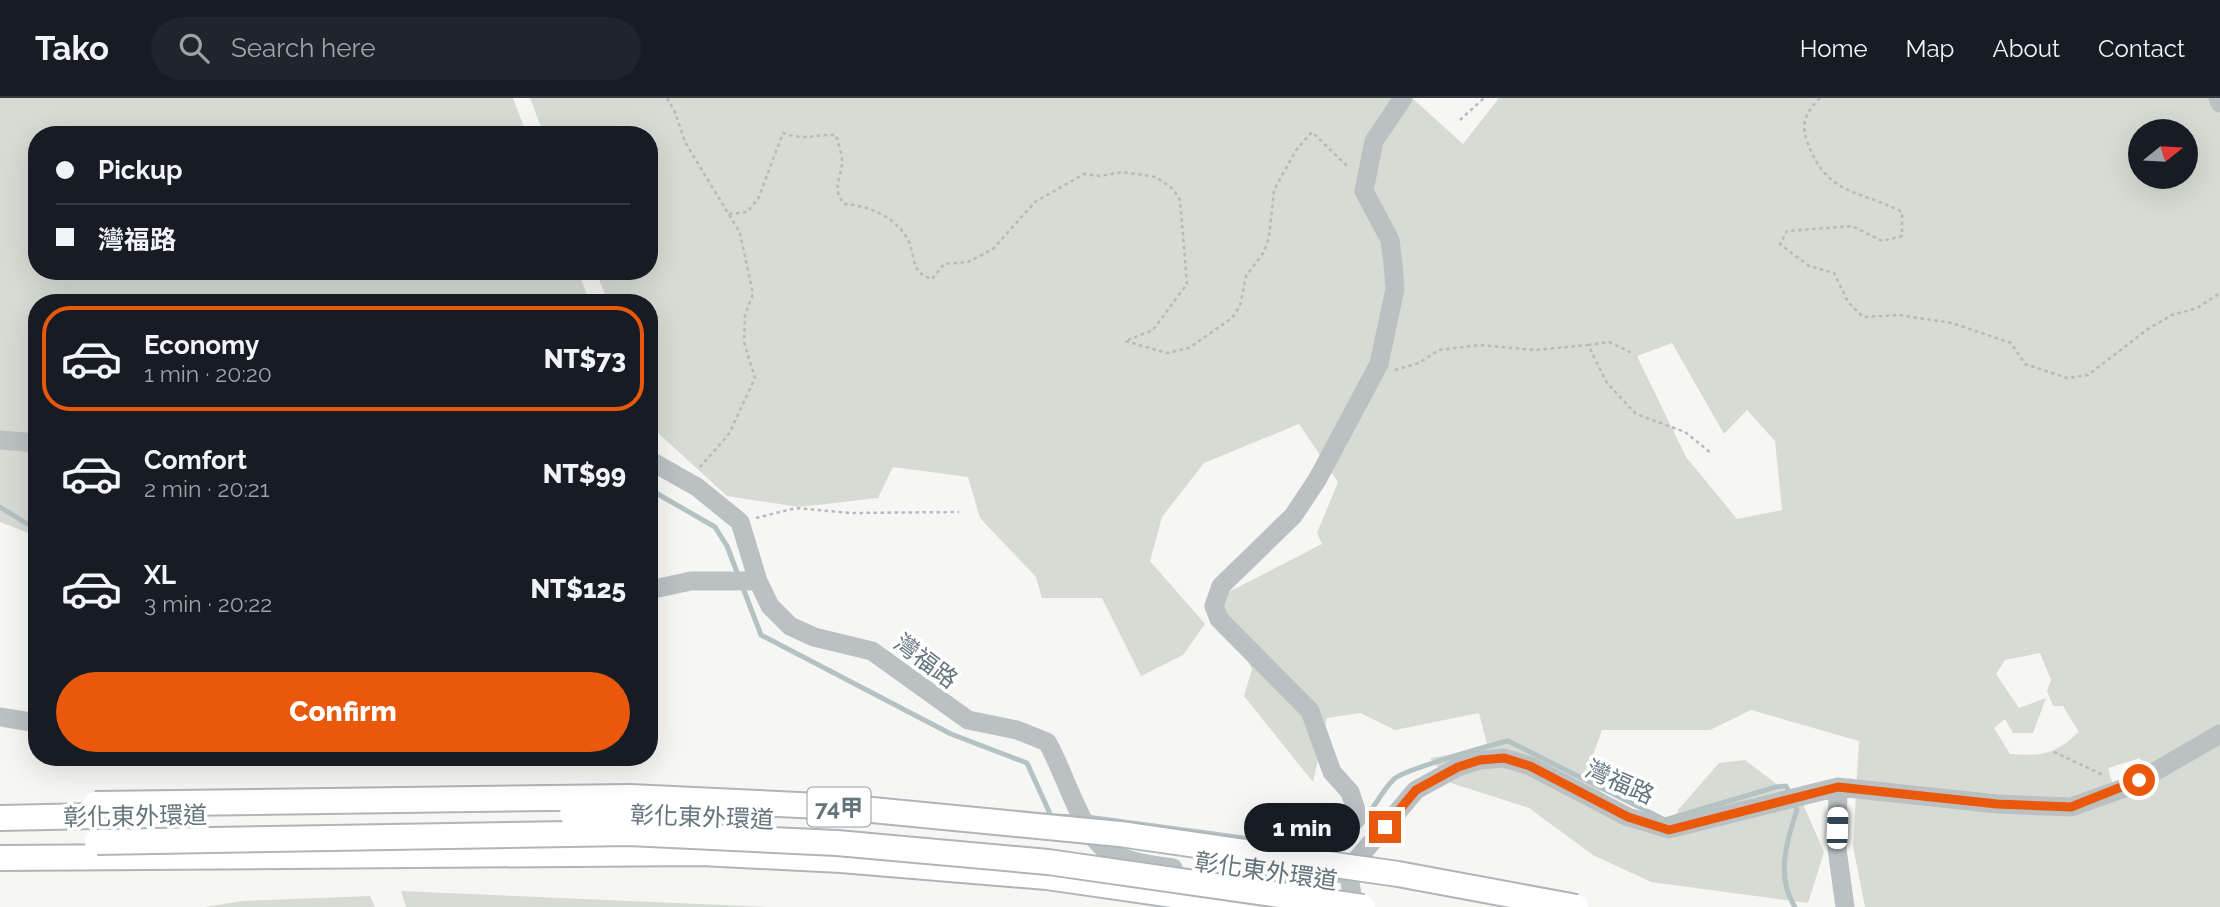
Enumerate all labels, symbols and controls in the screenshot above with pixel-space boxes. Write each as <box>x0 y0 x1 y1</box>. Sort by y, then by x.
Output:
search box <box>151 17 641 80</box>
text: Tako <box>35 29 109 68</box>
icon: search <box>175 29 213 67</box>
text: Search here <box>231 33 375 63</box>
text: Home <box>1800 34 1868 63</box>
text: Map <box>1906 34 1954 63</box>
text: About <box>1992 34 2060 63</box>
text: Contact <box>2098 34 2185 63</box>
north arrow <box>2128 119 2198 189</box>
map controls <box>2128 119 2198 189</box>
text: Pickup <box>98 155 183 185</box>
text: 灣福路 <box>98 225 176 255</box>
icon: car <box>60 327 123 390</box>
text: Economy <box>144 330 259 360</box>
text: NT$73 <box>544 344 626 374</box>
text: 1 min · 20:20 <box>144 360 272 387</box>
icon: car <box>60 442 123 505</box>
text: Comfort <box>144 445 247 475</box>
text: NT$99 <box>543 459 626 489</box>
text: 2 min · 20:21 <box>144 475 270 502</box>
icon: car <box>60 557 123 620</box>
text: XL <box>144 560 176 590</box>
text: NT$125 <box>530 574 626 604</box>
text: 3 min · 20:22 <box>144 590 272 617</box>
street label: 灣福路 <box>889 628 963 694</box>
button: Confirm <box>56 672 630 752</box>
street label: 灣福路 <box>1581 754 1659 810</box>
route start <box>2123 764 2155 796</box>
road number: 74甲 <box>808 788 870 827</box>
street label: 彰化東外環道 <box>63 800 207 832</box>
street label: 彰化東外環道 <box>630 800 774 834</box>
callout: 1 min <box>1245 802 1360 852</box>
car <box>1826 807 1849 849</box>
route end <box>1369 811 1401 843</box>
text: 1 min <box>1272 814 1332 841</box>
street label: 彰化東外環道 <box>1193 847 1339 895</box>

